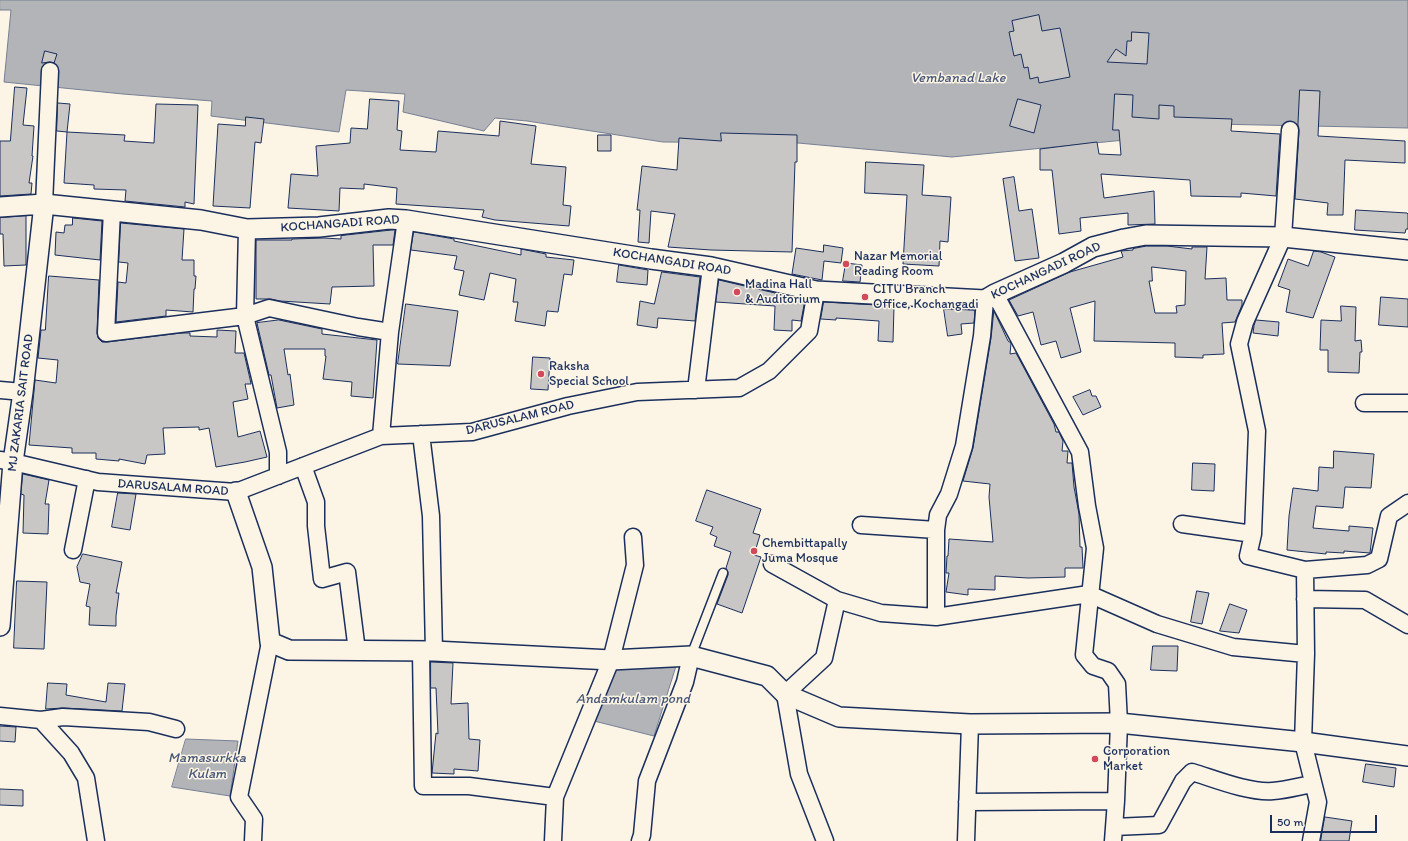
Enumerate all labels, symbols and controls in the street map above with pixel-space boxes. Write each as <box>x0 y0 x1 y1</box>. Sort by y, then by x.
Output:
water label: Vembanad Lake <box>911 70 1005 86</box>
street label: KOCHANGADI ROAD <box>280 212 400 236</box>
street label: KOCHANGADI ROAD <box>989 239 1103 303</box>
street label: KOCHANGADI ROAD <box>612 245 732 279</box>
place label: Nazar Memorial Reading Room <box>854 249 942 280</box>
marker: Nazar Memorial Reading Room <box>841 259 851 269</box>
place label: Madina Hall & Auditorium <box>745 277 820 308</box>
place label: CITU Branch Office, Kochangadi <box>873 282 979 313</box>
marker: Madina Hall & Auditorium <box>732 287 742 297</box>
marker: CITU Branch Office, Kochangadi <box>860 292 870 302</box>
street label: MJ ZAKARIA SAIT ROAD <box>5 333 37 473</box>
place label: Raksha Special School <box>549 359 629 390</box>
marker: Raksha Special School <box>536 369 546 379</box>
street label: DARUSALAM ROAD <box>464 397 576 439</box>
street label: DARUSALAM ROAD <box>117 476 229 500</box>
place label: Chembittapally Juma Mosque <box>762 536 847 567</box>
marker: Chembittapally Juma Mosque <box>749 546 759 556</box>
water label: Andamkulam pond <box>576 691 690 707</box>
place label: Corporation Market <box>1103 744 1170 775</box>
water label: Mamasurkka Kulam <box>168 750 246 782</box>
marker: Corporation Market <box>1090 754 1100 764</box>
scale bar <box>1272 807 1379 833</box>
text: 50 m <box>1277 815 1303 829</box>

